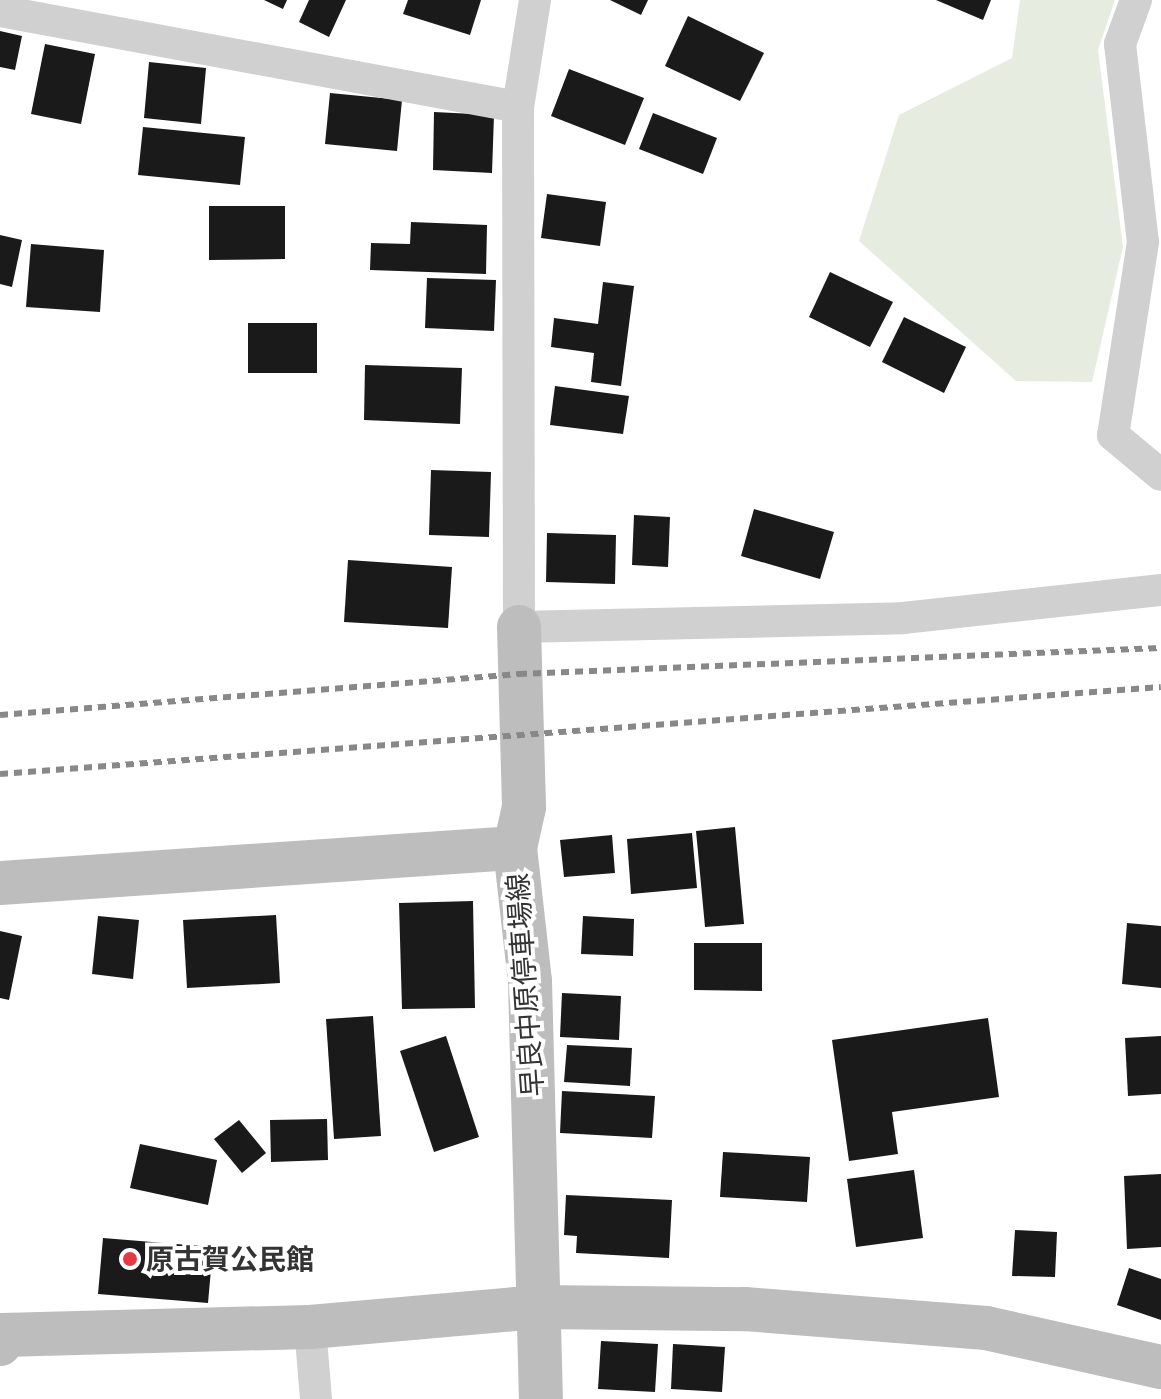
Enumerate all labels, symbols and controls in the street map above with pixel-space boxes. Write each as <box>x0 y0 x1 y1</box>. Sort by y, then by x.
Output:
street label: 早良中原停車場線 <box>500 872 550 1098</box>
place label: 原古賀公民館 <box>146 1242 314 1276</box>
marker: 原古賀公民館 <box>121 1250 139 1268</box>

